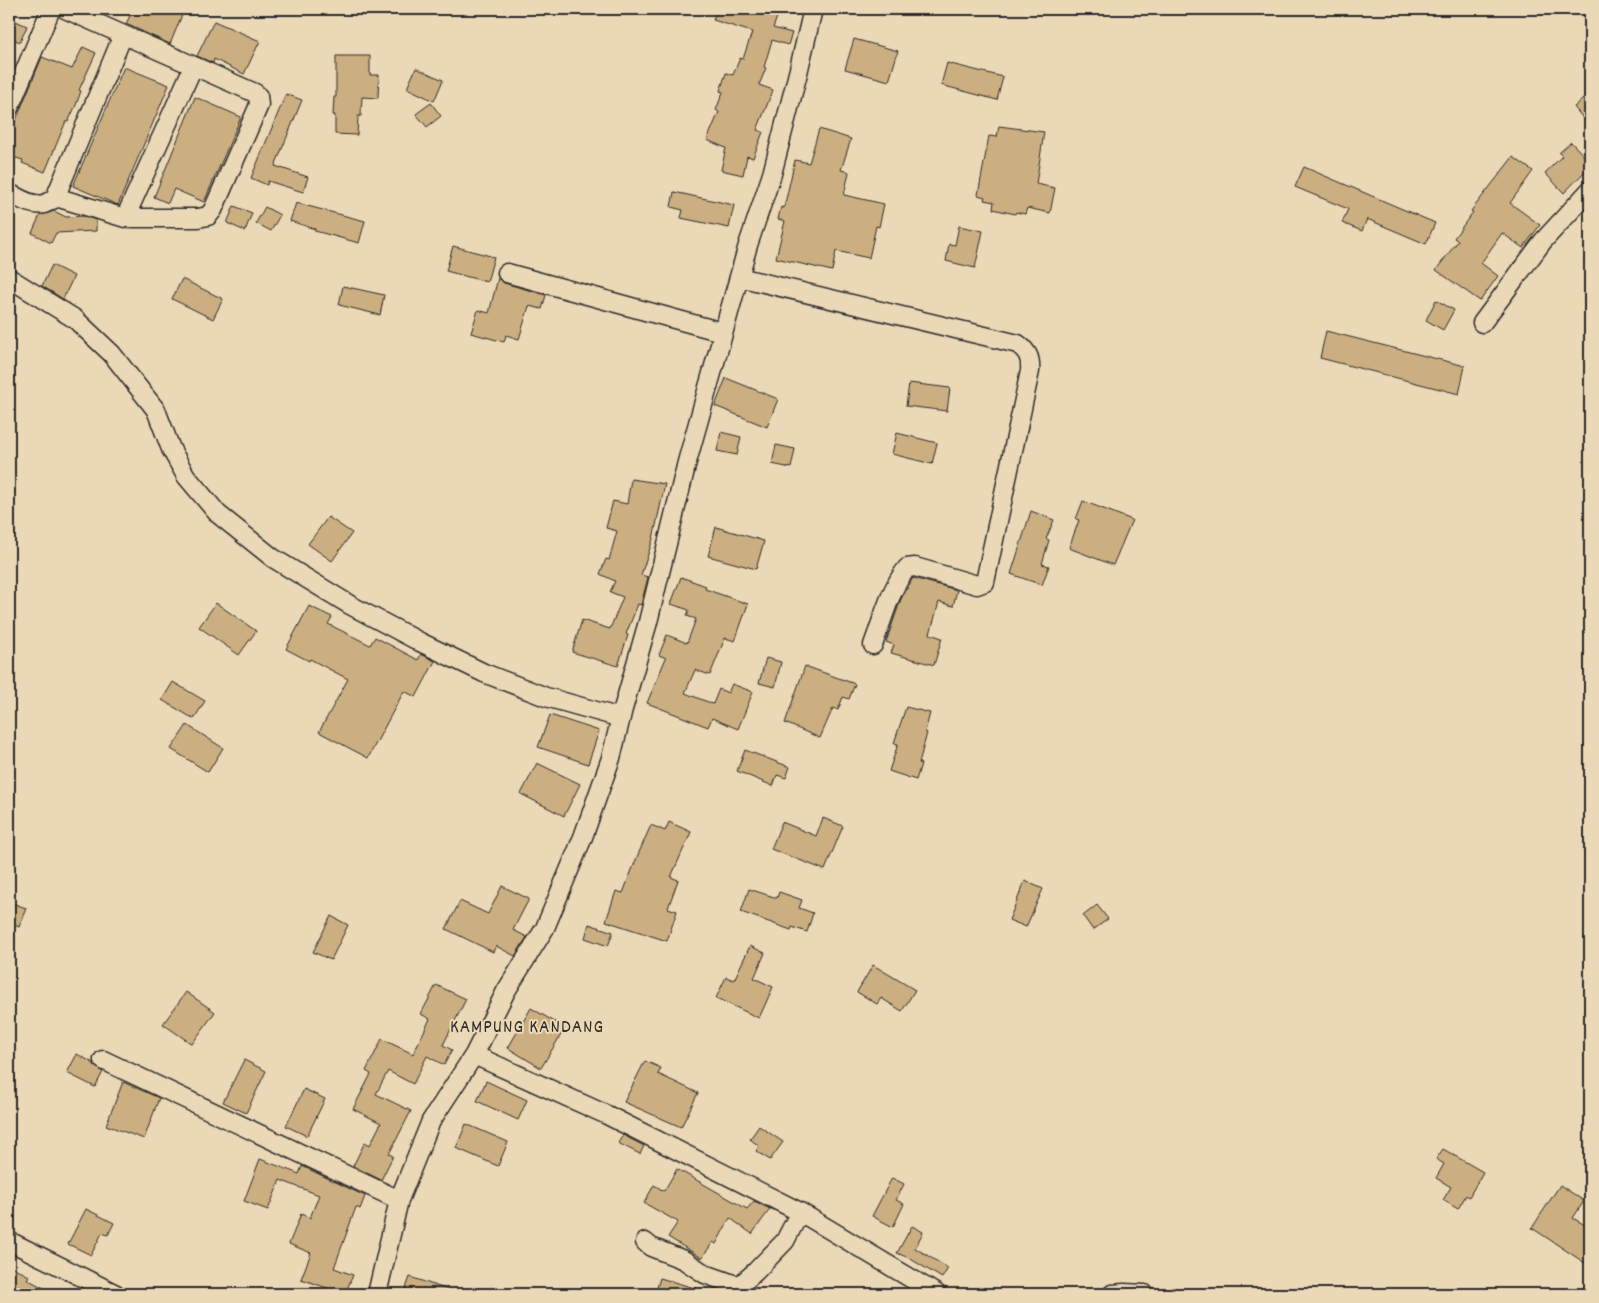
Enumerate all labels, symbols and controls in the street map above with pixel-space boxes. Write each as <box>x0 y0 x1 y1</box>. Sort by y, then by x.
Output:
district label: KAMPUNG KANDANG <box>450 1015 604 1042</box>

